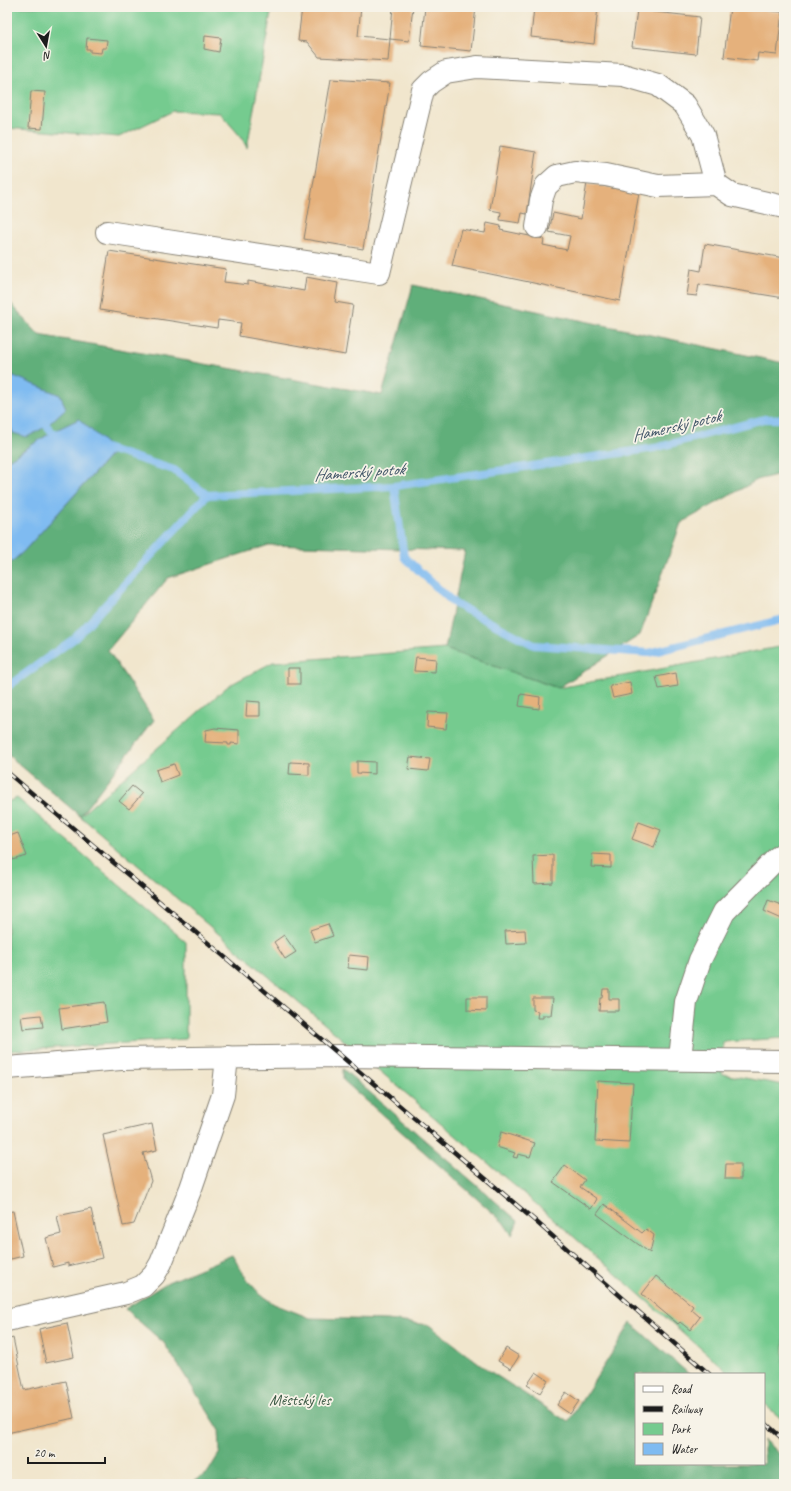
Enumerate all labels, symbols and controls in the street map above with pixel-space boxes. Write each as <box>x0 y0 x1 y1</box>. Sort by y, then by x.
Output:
north arrow <box>26 26 66 66</box>
text: N <box>41 48 53 64</box>
water label: Hamerský potok <box>630 405 726 446</box>
water label: Hamerský potok <box>313 458 409 486</box>
legend <box>635 1373 765 1465</box>
text: Road <box>671 1381 693 1397</box>
park label: Městský les <box>269 1390 332 1410</box>
text: Railway <box>671 1401 703 1417</box>
text: Park <box>671 1421 692 1437</box>
scale bar <box>28 1439 105 1465</box>
text: Water <box>671 1441 699 1457</box>
text: 20 m <box>34 1445 56 1461</box>

